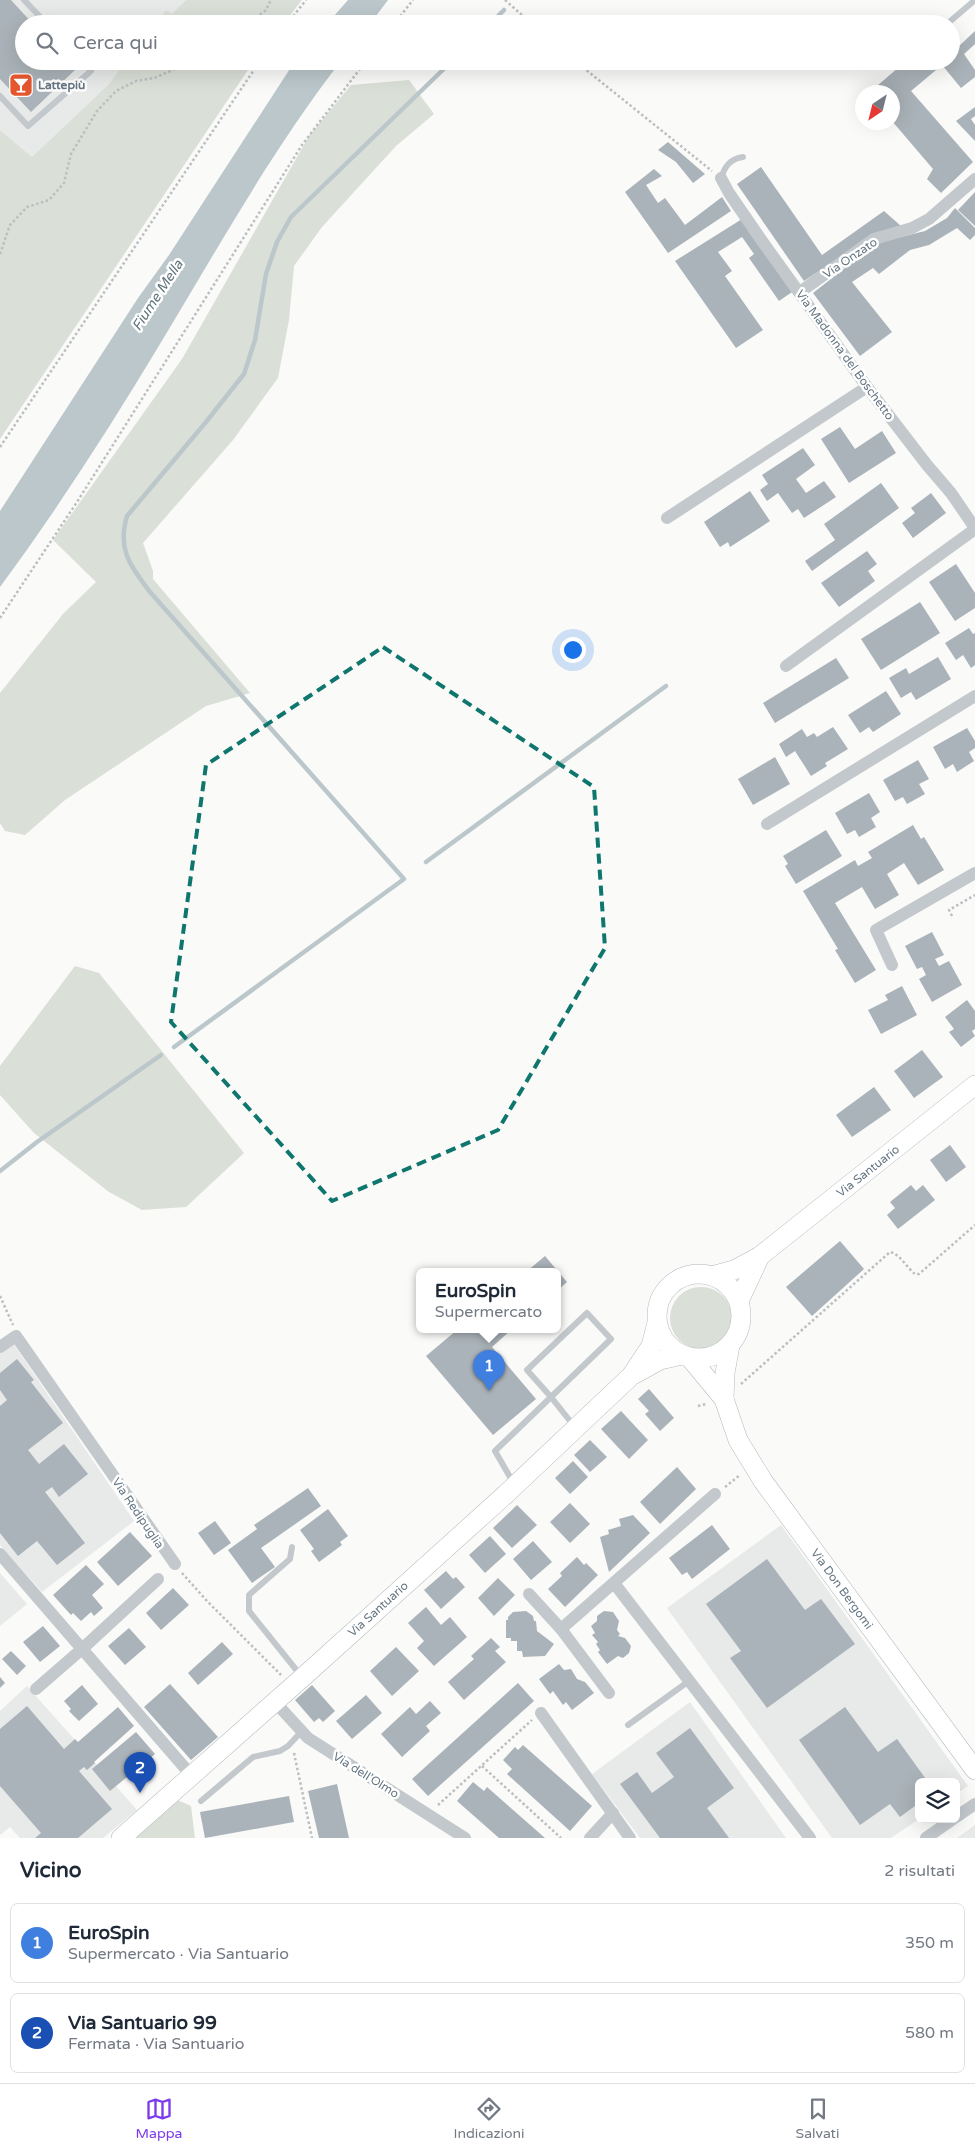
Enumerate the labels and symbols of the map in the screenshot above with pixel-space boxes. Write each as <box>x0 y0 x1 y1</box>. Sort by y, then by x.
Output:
bar icon: Lattepiù <box>8 72 34 98</box>
place label: Lattepiù <box>38 78 85 93</box>
north arrow <box>855 85 900 130</box>
street label: Via Onzato <box>820 235 880 281</box>
water label: Fiume Mella <box>128 256 187 334</box>
street label: Via Madonna del Boschetto <box>793 287 897 423</box>
your location <box>560 637 586 663</box>
street label: Via Santuario <box>834 1142 902 1200</box>
pin: 1 <box>473 1350 505 1391</box>
street label: Via Redipuglia <box>109 1475 167 1551</box>
street label: Via Don Bergomi <box>808 1546 876 1632</box>
street label: Via Santuario <box>345 1578 411 1640</box>
street label: Via dell'Olmo <box>330 1749 402 1801</box>
pin: 2 <box>124 1752 156 1793</box>

